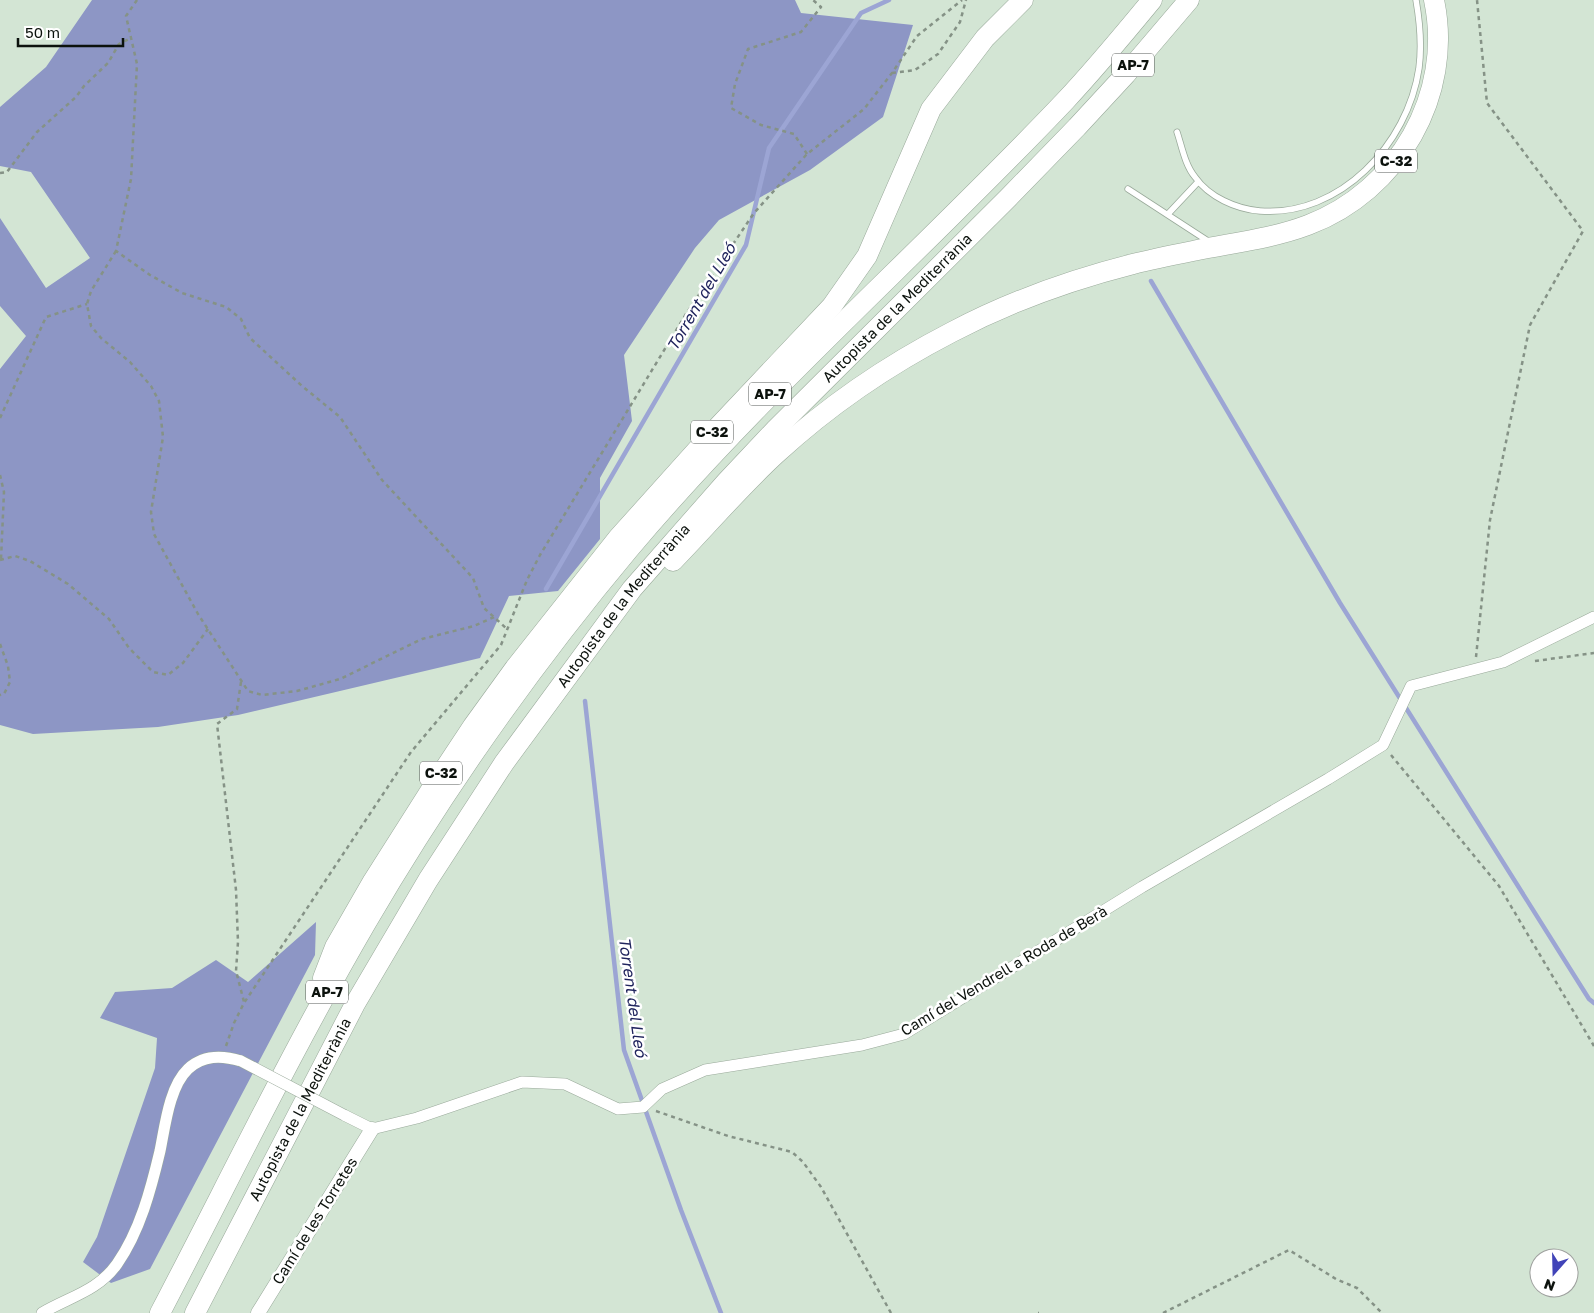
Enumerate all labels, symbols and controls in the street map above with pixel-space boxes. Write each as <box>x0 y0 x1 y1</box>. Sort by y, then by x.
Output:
scale bar <box>18 15 122 47</box>
text: 50 m <box>25 23 60 41</box>
road number: AP-7 <box>1112 54 1154 76</box>
road number: C-32 <box>1375 150 1417 172</box>
street label: Autopista de la Mediterrània <box>818 229 975 386</box>
water label: Torrent del Lleó <box>662 238 741 354</box>
road number: AP-7 <box>749 382 791 406</box>
road number: C-32 <box>691 421 733 444</box>
street label: Autopista de la Mediterrània <box>553 520 693 691</box>
road number: C-32 <box>420 761 462 784</box>
street label: Camí del Vendrell a Roda de Berà <box>897 901 1110 1039</box>
water label: Torrent del Lleó <box>615 936 652 1060</box>
road number: AP-7 <box>306 980 348 1004</box>
street label: Autopista de la Mediterrània <box>245 1015 354 1204</box>
street label: Camí de les Torretes <box>268 1154 361 1287</box>
north arrow <box>1529 1248 1579 1298</box>
text: N <box>1541 1276 1557 1295</box>

